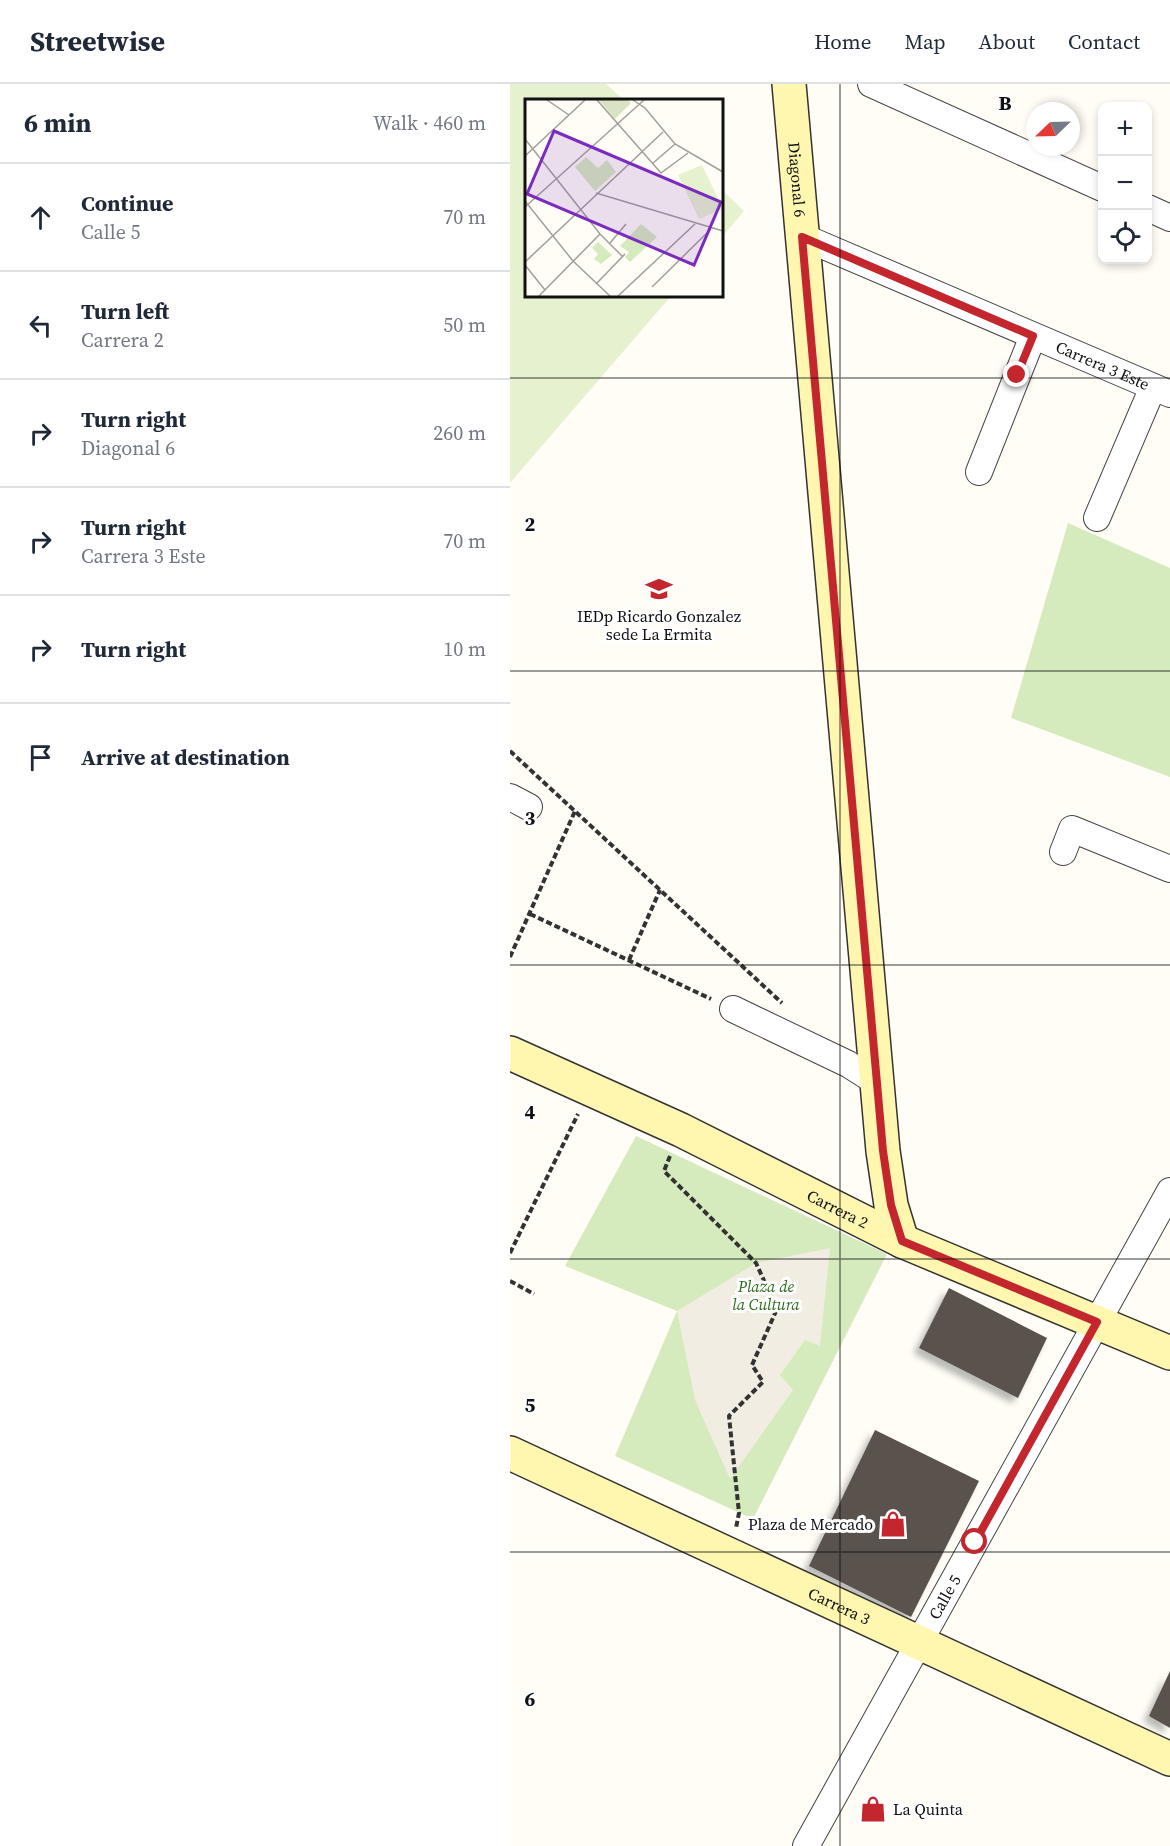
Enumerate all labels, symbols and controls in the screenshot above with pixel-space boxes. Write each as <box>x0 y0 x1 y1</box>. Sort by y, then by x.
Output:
text: Streetwise <box>30 22 165 60</box>
text: Home <box>814 27 872 56</box>
text: Map <box>905 27 946 56</box>
text: About <box>979 27 1035 56</box>
text: Contact <box>1068 27 1140 56</box>
text: B <box>998 89 1012 117</box>
inset map <box>525 99 723 297</box>
north arrow <box>1026 102 1080 156</box>
map controls <box>1098 102 1152 264</box>
button: + <box>1098 102 1152 156</box>
text: 6 min <box>24 105 91 141</box>
text: Walk · 460 m <box>373 109 486 137</box>
street label: Diagonal 6 <box>783 141 812 218</box>
button: − <box>1098 156 1152 210</box>
text: Continue <box>81 188 174 218</box>
icon: ahead <box>24 201 57 234</box>
text: 70 m <box>443 203 486 231</box>
button: locate <box>1098 210 1152 264</box>
text: Calle 5 <box>81 218 141 246</box>
text: Turn left <box>81 296 169 326</box>
icon: left <box>24 309 57 342</box>
text: 50 m <box>443 311 486 339</box>
text: Carrera 2 <box>81 326 164 354</box>
street label: Carrera 3 Este <box>1052 335 1153 395</box>
route end <box>1003 361 1029 387</box>
text: Turn right <box>81 404 186 434</box>
icon: right <box>24 417 57 450</box>
text: 260 m <box>433 419 486 447</box>
text: Diagonal 6 <box>81 434 175 462</box>
text: 2 <box>525 510 536 538</box>
text: Turn right <box>81 512 186 542</box>
icon: right <box>24 525 57 558</box>
text: 70 m <box>443 527 486 555</box>
text: Carrera 3 Este <box>81 542 206 570</box>
school or university icon: IEDp Ricardo Gonzalez sede La Ermita <box>644 574 674 604</box>
place label: IEDp Ricardo Gonzalez sede La Ermita <box>577 605 741 645</box>
icon: right <box>24 633 57 666</box>
text: Turn right <box>81 634 186 664</box>
text: 10 m <box>443 635 486 663</box>
icon: arrive <box>24 741 57 774</box>
text: Arrive at destination <box>81 742 290 772</box>
text: 3 <box>525 804 536 832</box>
text: 4 <box>525 1098 536 1126</box>
street label: Carrera 2 <box>803 1184 872 1233</box>
park label: Plaza de la Cultura <box>732 1275 800 1315</box>
text: 5 <box>525 1391 536 1419</box>
shop icon: Plaza de Mercado <box>878 1509 908 1539</box>
place label: Plaza de Mercado <box>748 1513 873 1535</box>
route start <box>961 1528 987 1554</box>
street label: Calle 5 <box>923 1571 966 1623</box>
street label: Carrera 3 <box>805 1582 874 1630</box>
text: 6 <box>525 1685 536 1713</box>
shop icon: La Quinta <box>858 1794 888 1824</box>
place label: La Quinta <box>893 1798 964 1820</box>

